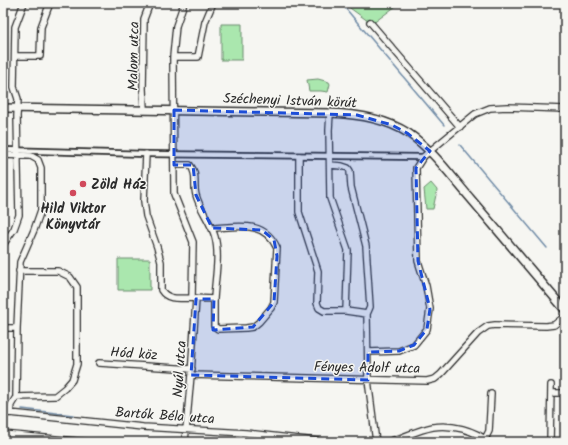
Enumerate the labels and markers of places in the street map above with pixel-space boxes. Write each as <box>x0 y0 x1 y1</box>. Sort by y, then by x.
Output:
place label: Zöld Ház <box>91 174 146 196</box>
marker: Zöld Ház <box>78 179 88 189</box>
marker: Hild Viktor Könyvtár <box>68 188 78 198</box>
place label: Hild Viktor Könyvtár <box>40 198 107 236</box>

